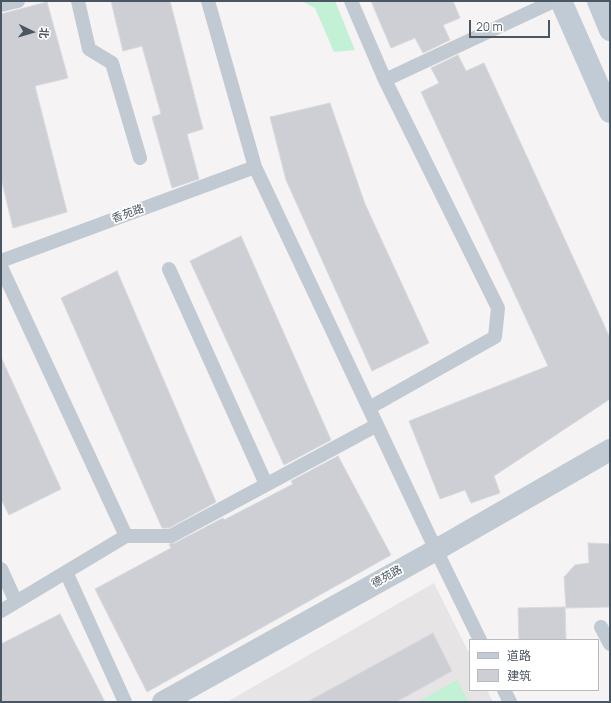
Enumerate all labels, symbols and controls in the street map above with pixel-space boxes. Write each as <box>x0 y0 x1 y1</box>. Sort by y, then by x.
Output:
north arrow <box>12 12 52 52</box>
scale bar <box>471 12 552 38</box>
text: 20 m <box>476 18 503 35</box>
text: 北 <box>37 27 52 39</box>
street label: 香苑路 <box>110 202 146 226</box>
street label: 德苑路 <box>369 563 405 591</box>
legend <box>469 639 599 691</box>
text: 道路 <box>507 647 531 664</box>
text: 建筑 <box>507 667 531 684</box>

